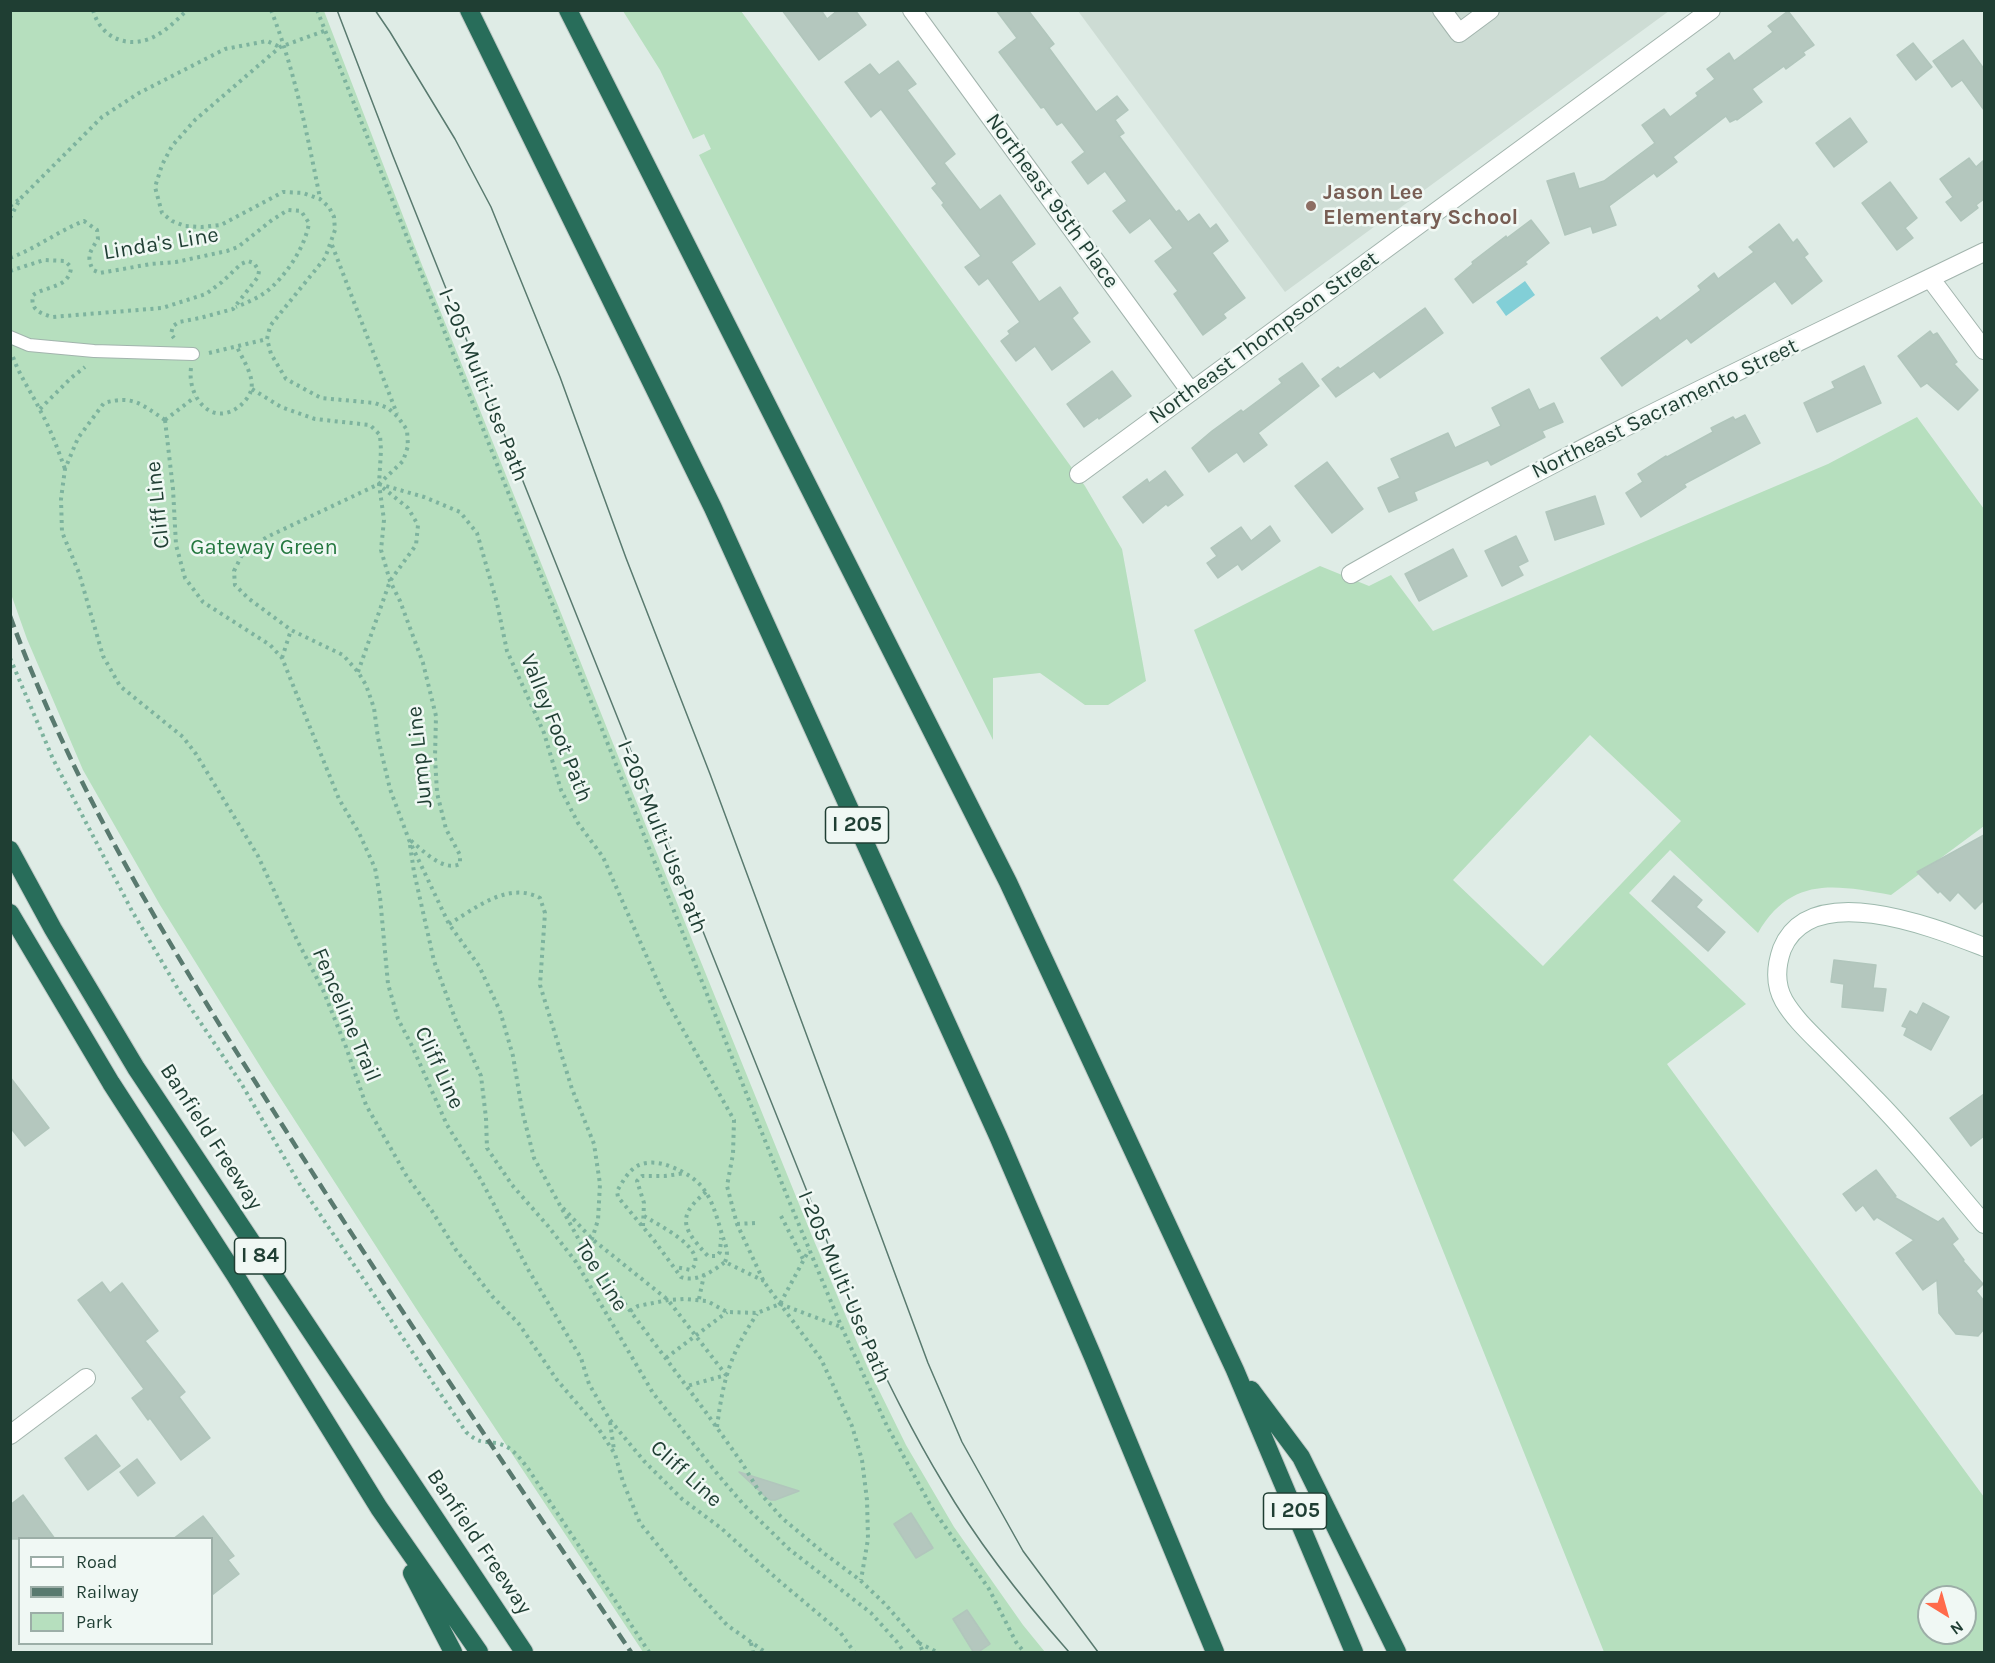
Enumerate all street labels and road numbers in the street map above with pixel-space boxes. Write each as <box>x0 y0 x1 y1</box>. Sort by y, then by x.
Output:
street label: Northeast 95th Place <box>980 108 1124 294</box>
street label: Linda's Line <box>101 222 221 266</box>
street label: Northeast Thompson Street <box>1144 246 1384 430</box>
street label: I-205 Multi-Use Path <box>432 284 534 486</box>
street label: Northeast Sacramento Street <box>1528 333 1802 485</box>
street label: Cliff Line <box>140 460 176 550</box>
street label: Valley Foot Path <box>514 650 598 806</box>
street label: Jump Line <box>402 705 438 809</box>
street label: I-205 Multi-Use Path <box>611 736 713 938</box>
road number: I 205 <box>826 807 888 843</box>
street label: Fenceline Trail <box>306 944 386 1086</box>
street label: Cliff Line <box>408 1023 470 1113</box>
street label: Banfield Freeway <box>154 1059 268 1215</box>
street label: I-205 Multi-Use Path <box>792 1187 896 1387</box>
street label: Toe Line <box>569 1235 633 1317</box>
road number: I 84 <box>234 1238 286 1274</box>
street label: Cliff Line <box>645 1435 727 1513</box>
street label: Banfield Freeway <box>421 1464 537 1620</box>
road number: I 205 <box>1264 1493 1326 1529</box>

